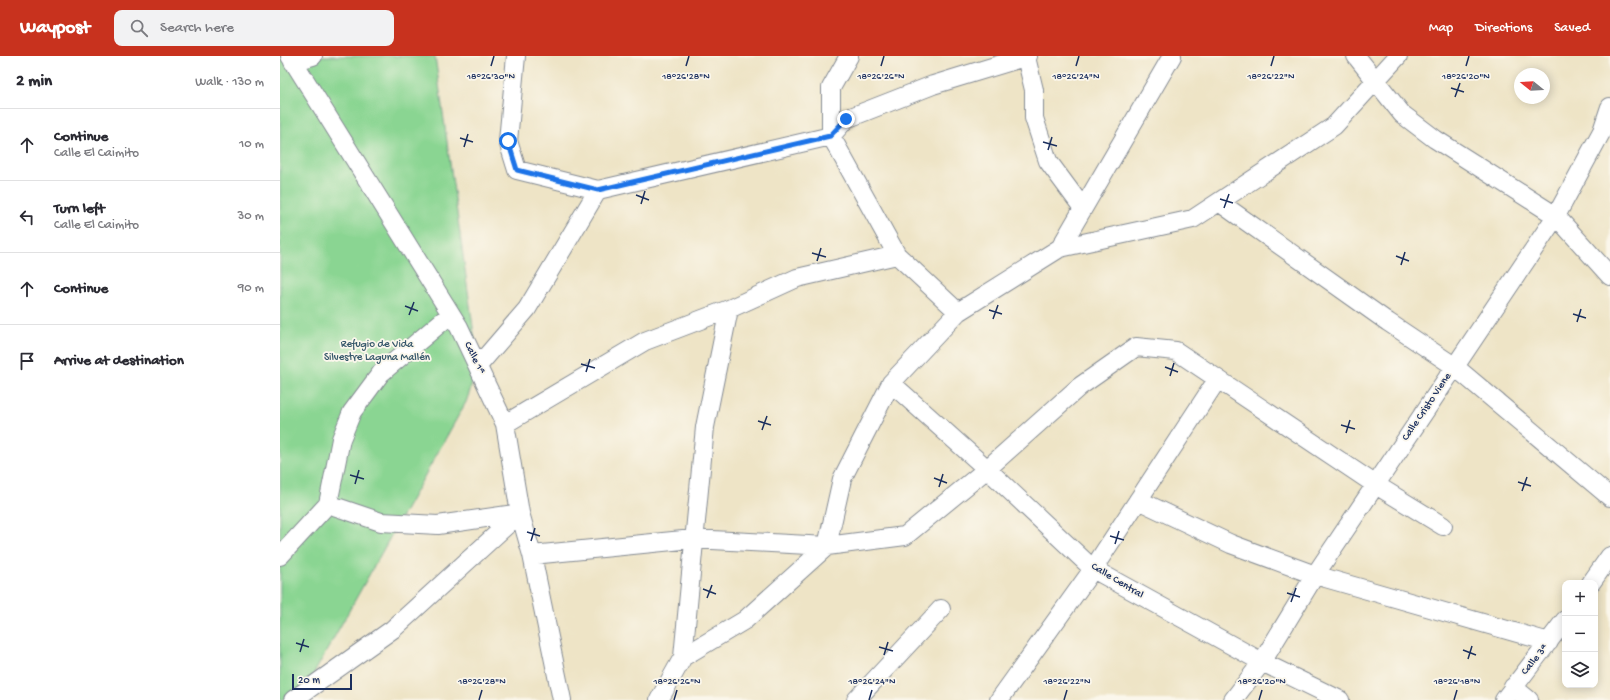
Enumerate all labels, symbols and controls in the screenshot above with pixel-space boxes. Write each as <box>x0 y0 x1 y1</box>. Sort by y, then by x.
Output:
search box <box>114 10 394 46</box>
text: Waypost <box>20 17 90 40</box>
icon: search <box>128 17 150 39</box>
text: Search here <box>160 19 234 37</box>
text: Map <box>1429 20 1453 37</box>
text: Directions <box>1475 20 1532 37</box>
text: Saved <box>1554 20 1590 37</box>
north arrow <box>1514 68 1550 104</box>
text: 18°26'30"N <box>466 71 516 83</box>
text: 18°26'28"N <box>661 71 710 83</box>
text: 18°26'26"N <box>856 71 905 83</box>
text: 18°26'24"N <box>1052 71 1100 83</box>
text: 18°26'22"N <box>1246 71 1295 83</box>
text: 18°26'20"N <box>1441 71 1490 83</box>
text: 2 min <box>16 72 52 92</box>
text: Walk · 130 m <box>195 75 264 90</box>
route end <box>837 110 855 128</box>
text: Continue <box>54 128 108 146</box>
route start <box>499 132 517 150</box>
icon: ahead <box>16 134 38 156</box>
text: 10 m <box>239 137 264 152</box>
text: Calle El Caimito <box>54 146 139 161</box>
text: Turn left <box>54 200 105 218</box>
icon: left <box>16 206 38 228</box>
text: 30 m <box>238 209 264 224</box>
text: Calle El Caimito <box>54 218 139 233</box>
icon: ahead <box>16 278 38 300</box>
text: Continue <box>54 280 108 298</box>
text: 90 m <box>238 281 264 296</box>
park label: Refugio de Vida Silvestre Laguna Mallén <box>324 338 431 364</box>
street label: Calle 1ª <box>461 340 487 376</box>
icon: arrive <box>16 350 38 372</box>
text: Arrive at destination <box>54 352 184 370</box>
street label: Calle Cristo Viene <box>1400 370 1454 443</box>
street label: Calle Central <box>1089 561 1146 602</box>
map controls <box>1562 580 1598 688</box>
button: + <box>1562 580 1598 616</box>
button: − <box>1562 616 1598 652</box>
street label: Calle 3ª <box>1519 642 1551 678</box>
button: layers <box>1562 652 1598 688</box>
scale bar <box>292 672 352 691</box>
text: 20 m <box>298 675 320 687</box>
text: 18°26'28"N <box>457 676 506 688</box>
text: 18°26'26"N <box>652 676 701 688</box>
text: 18°26'24"N <box>848 676 896 688</box>
text: 18°26'22"N <box>1042 676 1091 688</box>
text: 18°26'20"N <box>1237 676 1286 688</box>
text: 18°26'18"N <box>1433 676 1481 688</box>

